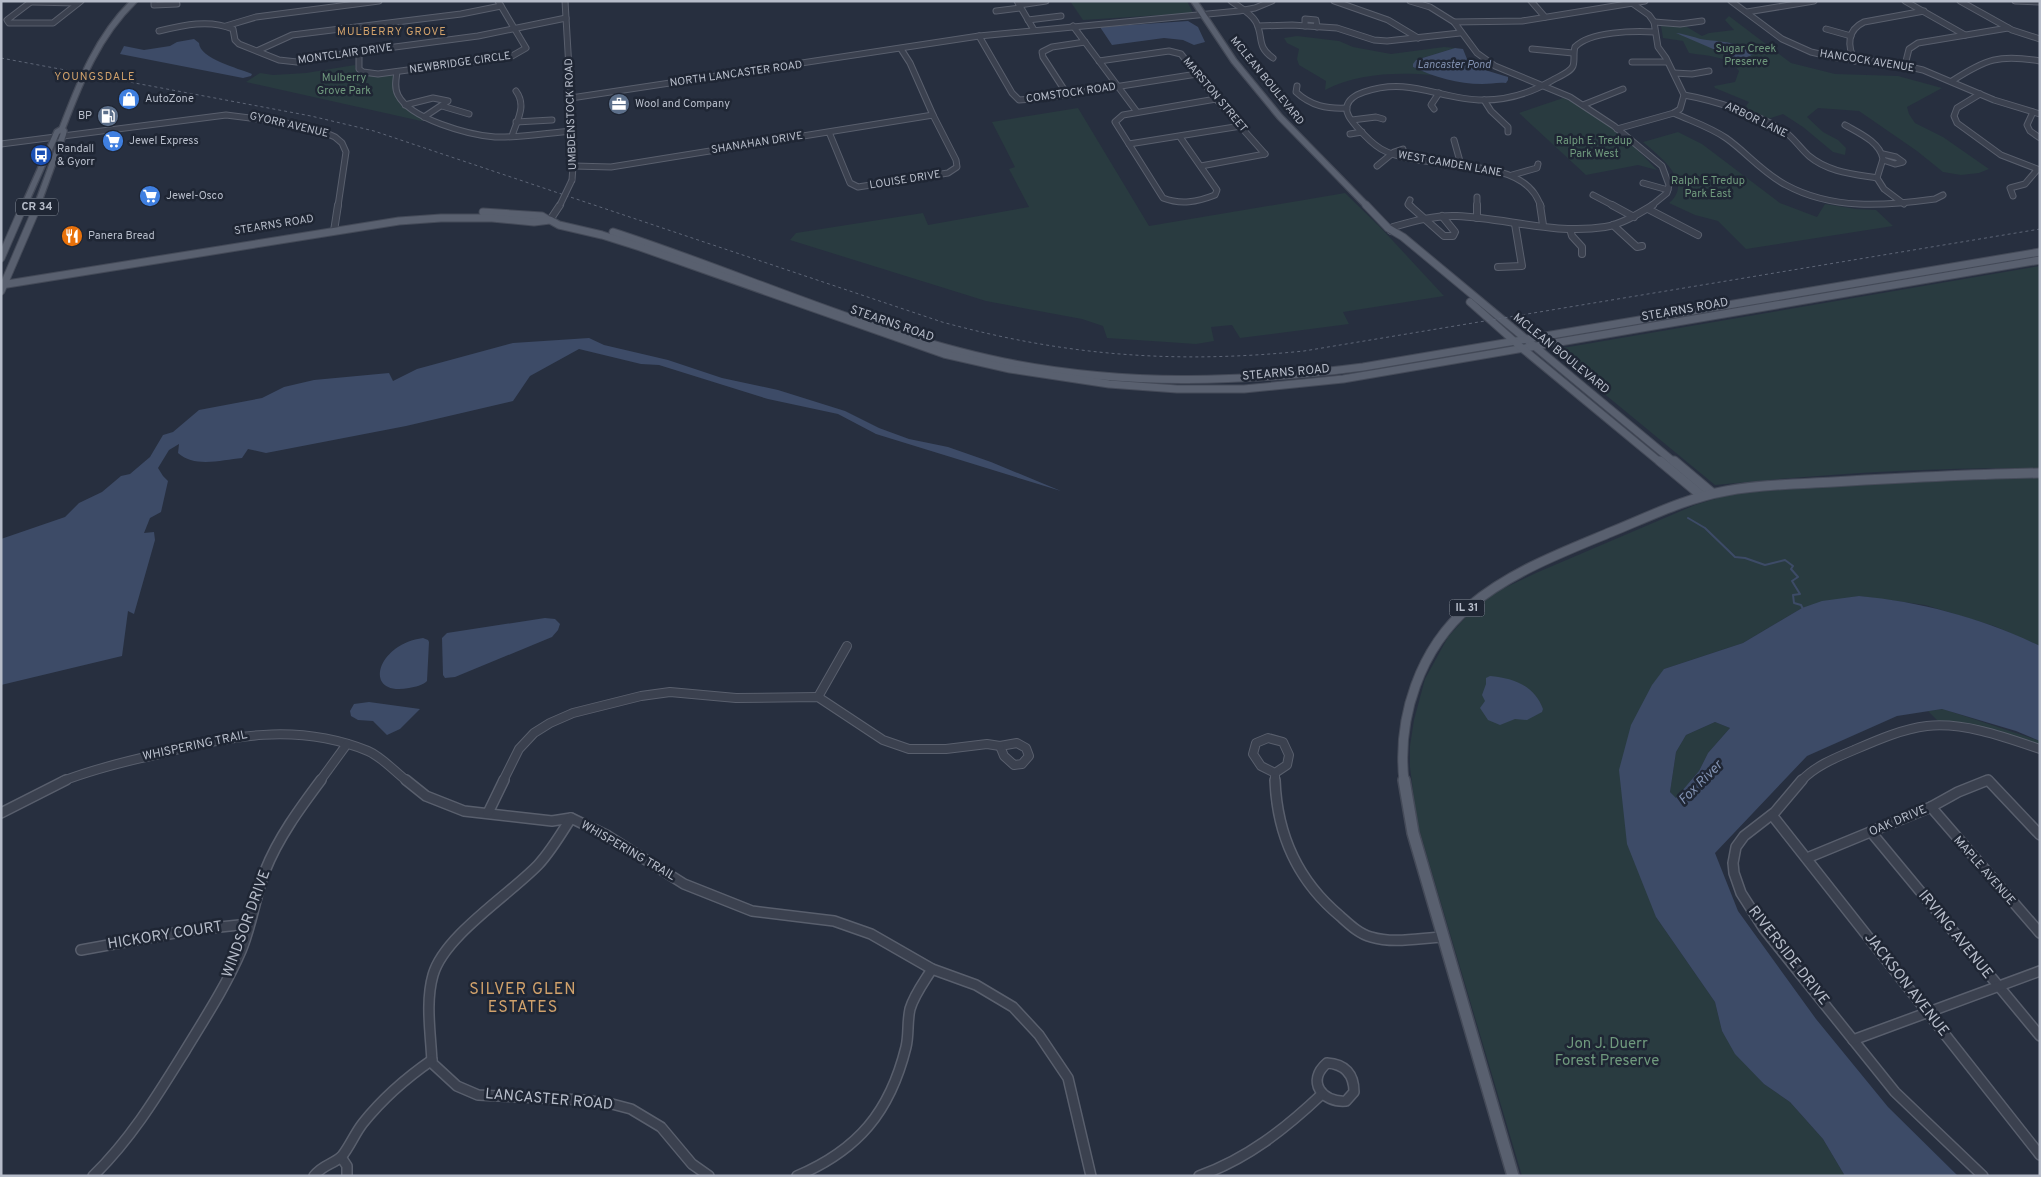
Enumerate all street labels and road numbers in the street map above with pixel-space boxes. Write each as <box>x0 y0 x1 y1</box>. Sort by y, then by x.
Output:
street label: MCLEAN BOULEVARD <box>1227 34 1307 128</box>
street label: MONTCLAIR DRIVE <box>297 40 393 68</box>
street label: HANCOCK AVENUE <box>1819 47 1915 75</box>
street label: NEWBRIDGE CIRCLE <box>408 49 512 77</box>
street label: MARSTON STREET <box>1180 55 1250 135</box>
street label: UMBDENSTOCK ROAD <box>562 58 580 170</box>
street label: NORTH LANCASTER ROAD <box>669 58 803 90</box>
street label: COMSTOCK ROAD <box>1025 80 1117 106</box>
street label: ARBOR LANE <box>1723 99 1789 141</box>
street label: GYORR AVENUE <box>248 109 330 141</box>
street label: SHANAHAN DRIVE <box>710 129 804 157</box>
street label: WEST CAMDEN LANE <box>1397 148 1503 180</box>
street label: LOUISE DRIVE <box>868 167 942 193</box>
road number: CR 34 <box>16 198 58 216</box>
street label: STEARNS ROAD <box>233 212 315 238</box>
street label: STEARNS ROAD <box>1640 294 1730 326</box>
street label: STEARNS ROAD <box>848 302 936 346</box>
street label: MCLEAN BOULEVARD <box>1509 310 1613 398</box>
street label: STEARNS ROAD <box>1242 361 1330 385</box>
road number: IL 31 <box>1450 600 1484 616</box>
street label: WHISPERING TRAIL <box>141 727 249 765</box>
street label: OAK DRIVE <box>1867 802 1929 840</box>
street label: WHISPERING TRAIL <box>578 817 678 885</box>
street label: MAPLE AVENUE <box>1949 833 2019 909</box>
street label: WINDSOR DRIVE <box>219 867 275 981</box>
street label: IRVING AVENUE <box>1913 887 1997 983</box>
street label: RIVERSIDE DRIVE <box>1743 903 1833 1009</box>
street label: HICKORY COURT <box>106 918 224 954</box>
street label: JACKSON AVENUE <box>1860 929 1952 1041</box>
street label: LANCASTER ROAD <box>484 1085 614 1115</box>

